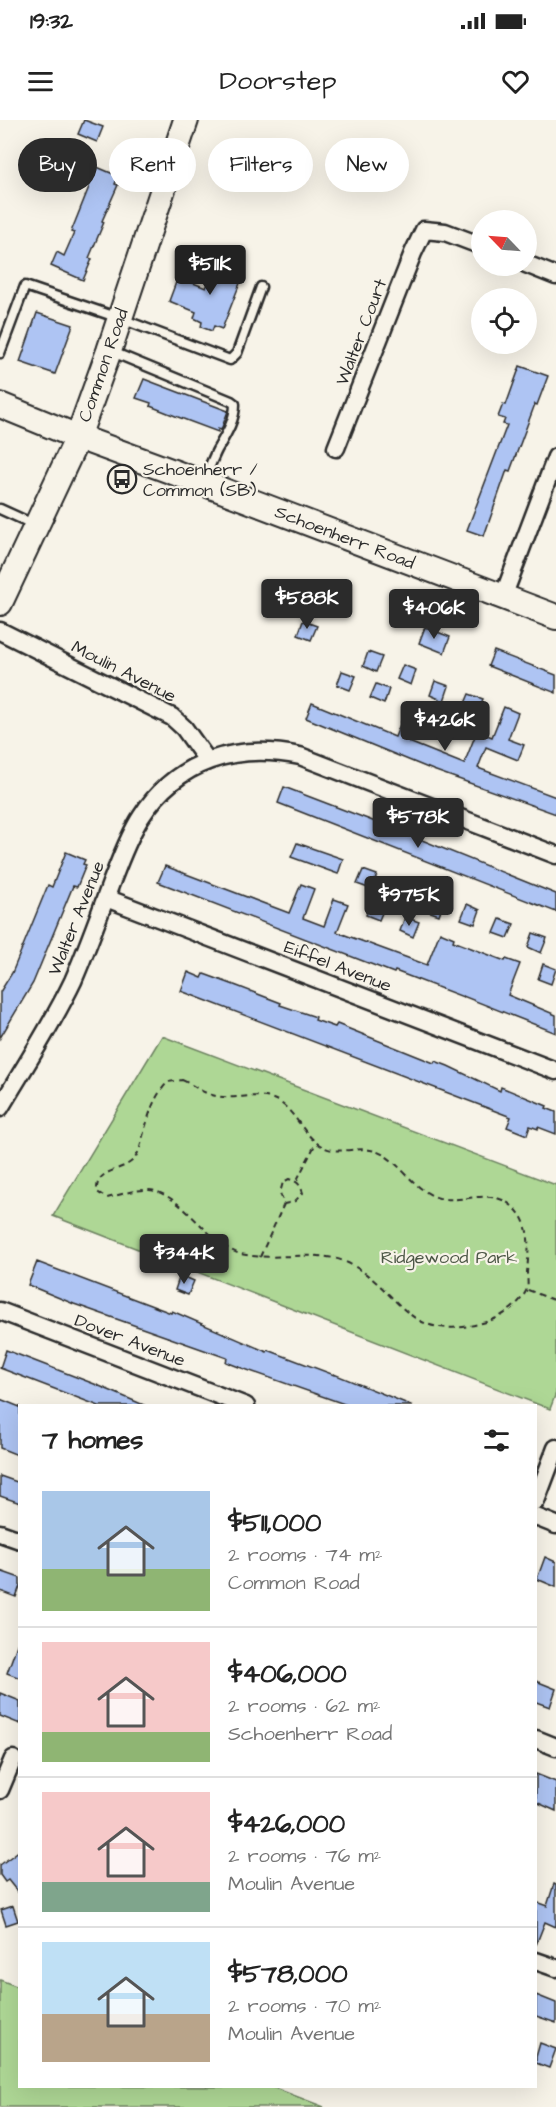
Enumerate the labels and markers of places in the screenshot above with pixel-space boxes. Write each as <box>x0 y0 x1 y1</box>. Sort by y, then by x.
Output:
pin: $511K <box>168 245 252 296</box>
place label: Schoenherr / Common (SB) <box>143 457 258 503</box>
bus stop icon: Schoenherr / Common (SB) <box>106 463 138 495</box>
pin: $588K <box>265 579 349 630</box>
pin: $406K <box>392 589 476 640</box>
pin: $426K <box>403 701 487 752</box>
pin: $578K <box>376 798 460 849</box>
pin: $975K <box>367 876 451 927</box>
pin: $344K <box>142 1234 226 1285</box>

